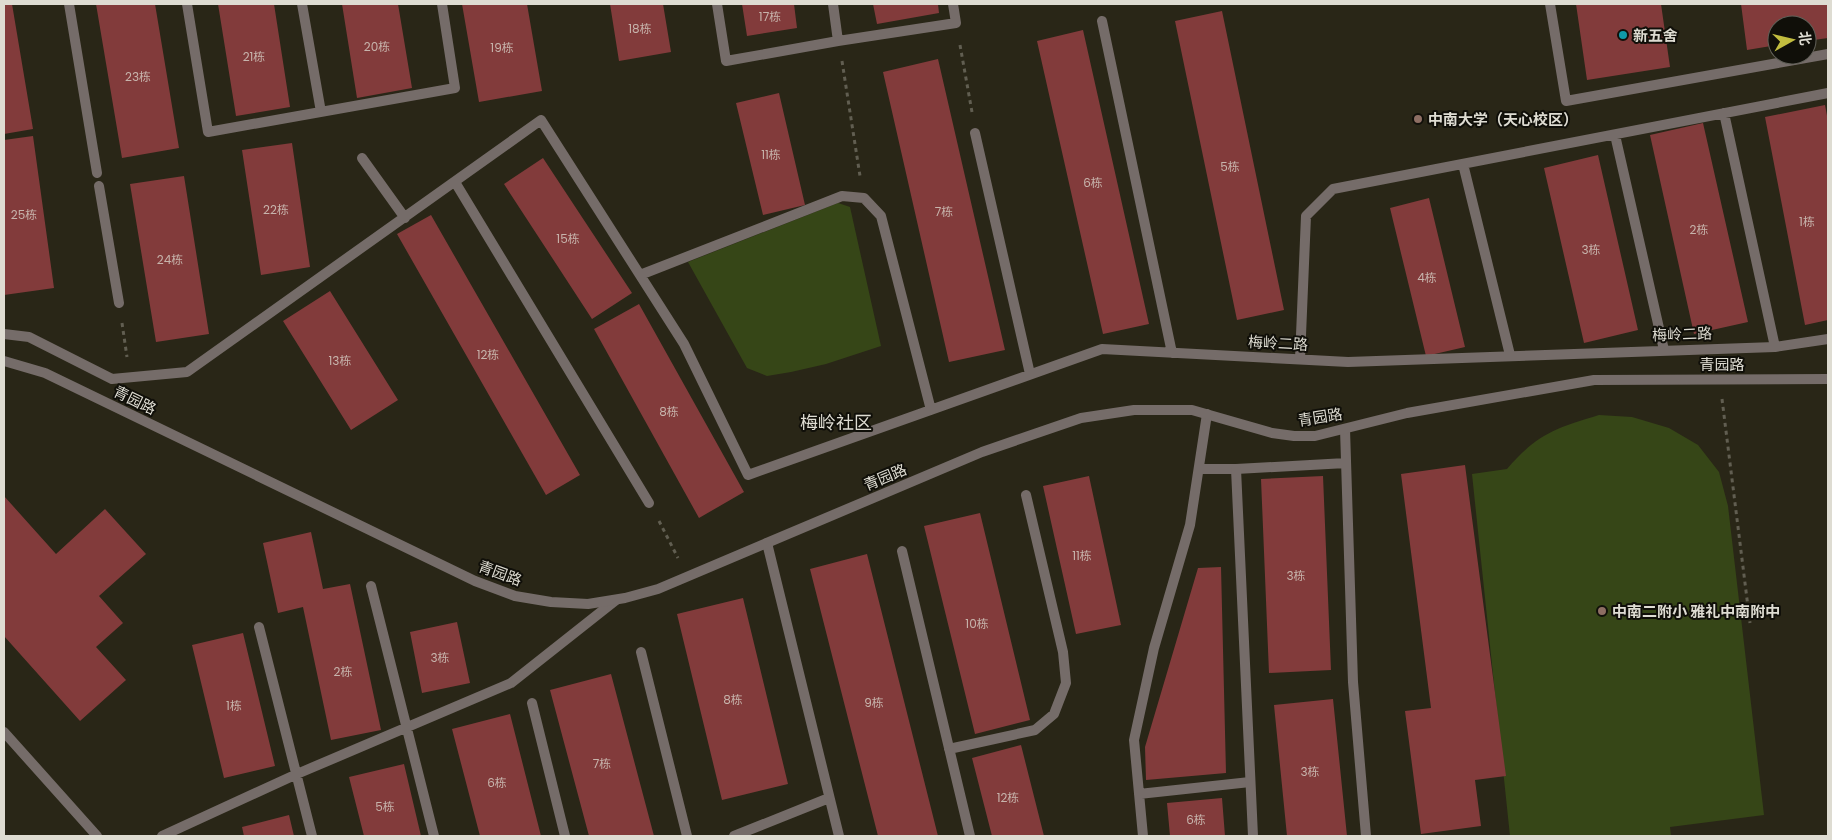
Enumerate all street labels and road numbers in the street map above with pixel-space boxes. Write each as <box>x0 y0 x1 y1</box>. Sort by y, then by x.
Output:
street label: 梅岭二路 <box>1652 322 1712 346</box>
street label: 梅岭二路 <box>1247 331 1309 355</box>
street label: 青园路 <box>1699 354 1745 375</box>
street label: 青园路 <box>110 381 160 419</box>
street label: 青园路 <box>1296 403 1344 431</box>
street label: 青园路 <box>860 459 910 495</box>
street label: 青园路 <box>475 555 525 591</box>

